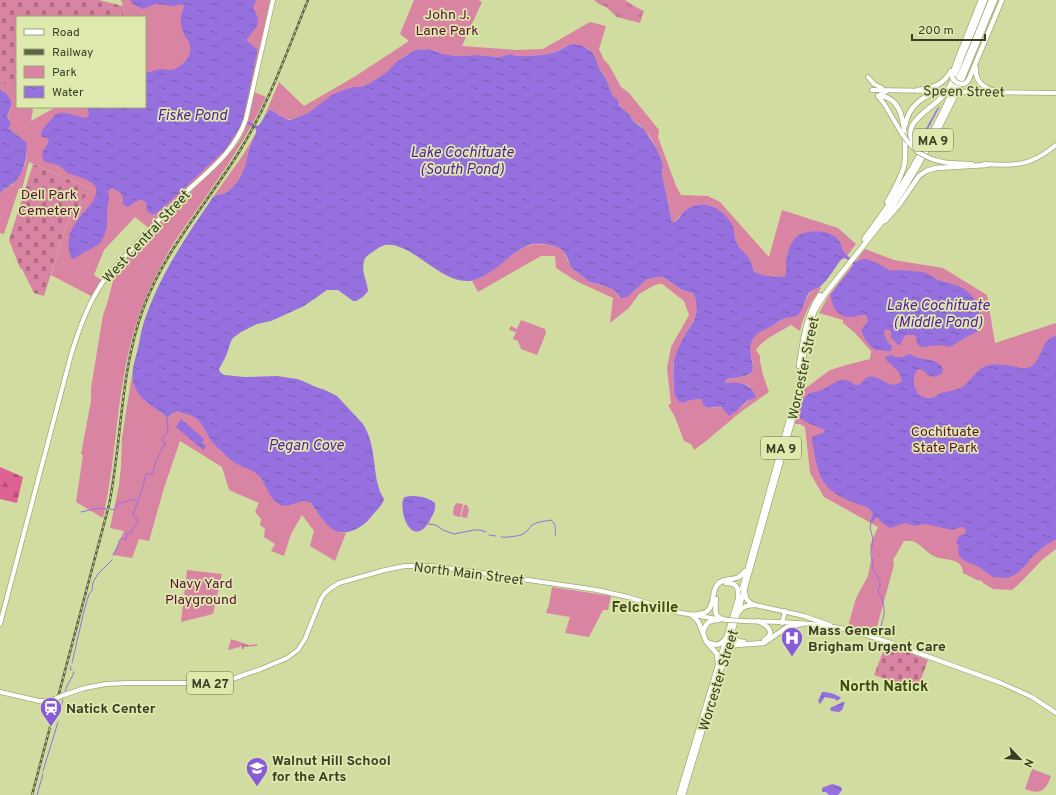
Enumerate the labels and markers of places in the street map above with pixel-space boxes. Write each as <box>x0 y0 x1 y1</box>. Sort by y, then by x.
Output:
place label: Mass General Brigham Urgent Care <box>808 623 946 656</box>
hospital icon: Mass General Brigham Urgent Care <box>779 625 805 658</box>
station icon: Natick Center <box>38 695 64 728</box>
place label: Natick Center <box>66 701 156 718</box>
place label: Walnut Hill School for the Arts <box>272 753 391 786</box>
school or university icon: Walnut Hill School for the Arts <box>244 755 270 788</box>

